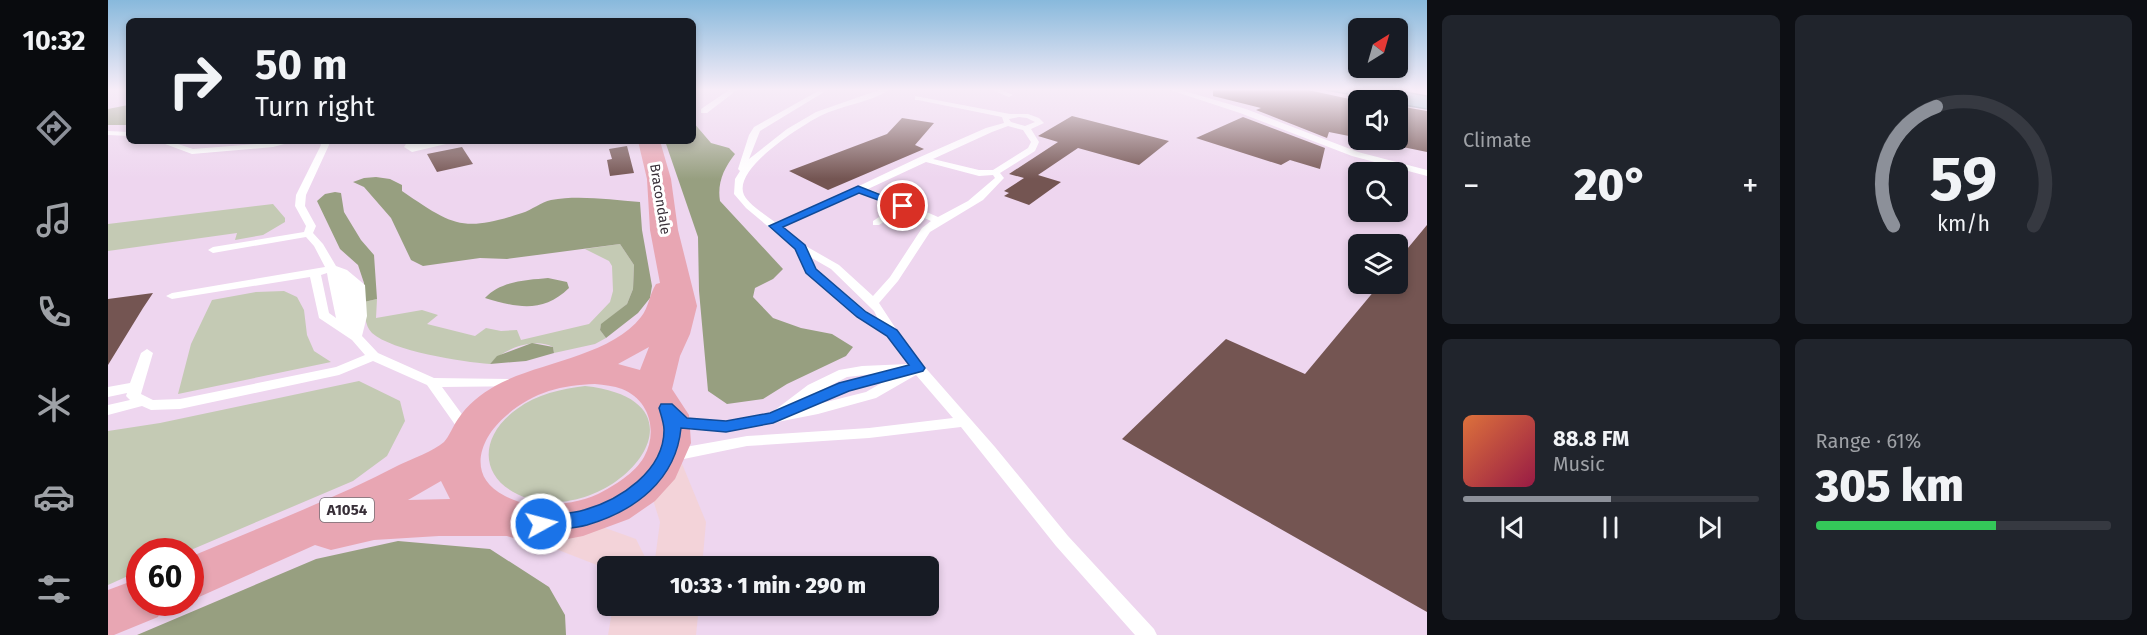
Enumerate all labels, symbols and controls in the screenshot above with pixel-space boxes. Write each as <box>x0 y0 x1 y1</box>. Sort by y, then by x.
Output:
north arrow <box>1348 18 1408 78</box>
map controls <box>1348 18 1408 294</box>
text: 10:32 <box>23 25 85 57</box>
text: 50 m <box>255 40 348 90</box>
icon: right <box>156 42 234 120</box>
button: sound <box>1348 90 1408 150</box>
text: Turn right <box>255 91 375 123</box>
icon: directions <box>33 107 75 149</box>
text: Climate <box>1463 128 1531 152</box>
text: 59 <box>1930 142 1997 217</box>
text: 20° <box>1574 158 1648 212</box>
street label: Bracondale <box>646 162 674 236</box>
button: search <box>1348 162 1408 222</box>
text: − <box>1463 166 1480 206</box>
text: + <box>1742 166 1758 206</box>
pin <box>877 180 928 231</box>
icon: arrive <box>886 189 919 222</box>
icon: music <box>33 199 75 241</box>
text: km/h <box>1937 212 1990 238</box>
button: layers <box>1348 234 1408 294</box>
icon: phone <box>33 291 75 333</box>
icon: climate <box>33 384 75 426</box>
text: 88.8 FM <box>1553 425 1629 452</box>
text: Range · 61% <box>1816 429 1921 453</box>
text: Music <box>1553 452 1605 476</box>
text: 305 km <box>1816 459 1964 513</box>
icon: car <box>33 476 75 518</box>
position arrow <box>509 492 573 556</box>
road number: A1054 <box>320 498 374 522</box>
icon: previous <box>1496 511 1529 544</box>
icon: pause <box>1594 511 1627 544</box>
icon: next <box>1693 511 1726 544</box>
speed limit sign: 60 <box>126 538 204 616</box>
icon: filters <box>33 568 75 610</box>
text: 10:33 · 1 min · 290 m <box>670 572 866 599</box>

